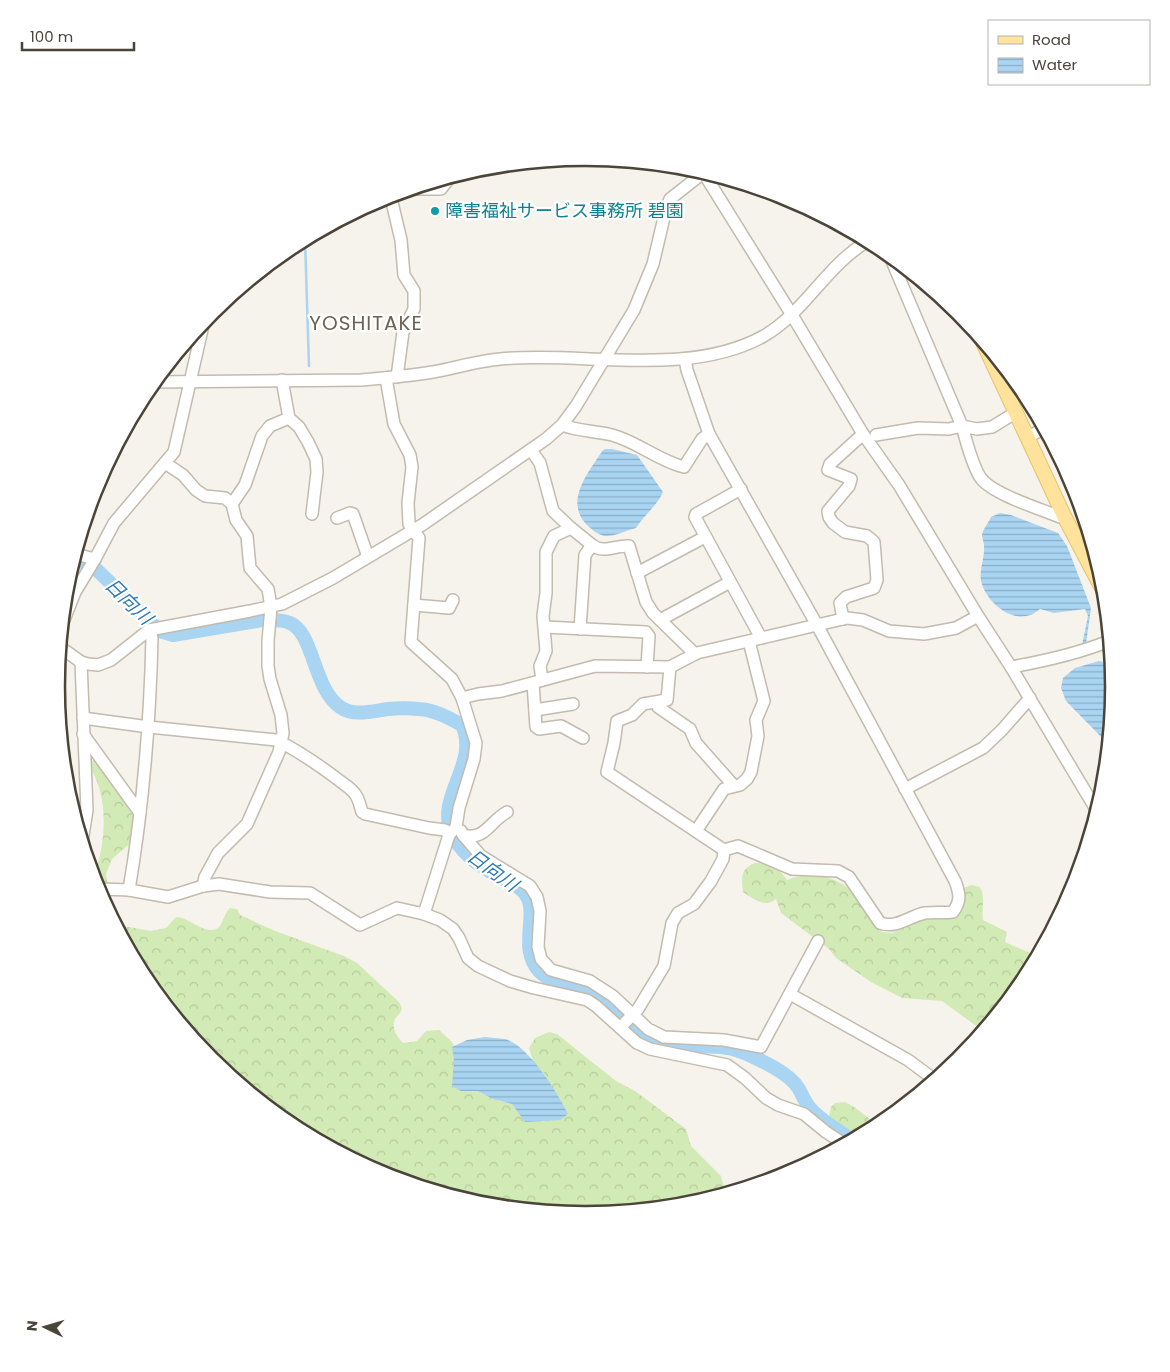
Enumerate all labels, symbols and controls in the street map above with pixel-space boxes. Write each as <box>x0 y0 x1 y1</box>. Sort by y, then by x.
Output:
scale bar <box>22 20 135 52</box>
legend <box>988 20 1150 85</box>
text: 100 m <box>30 26 73 47</box>
text: Road <box>1032 29 1071 50</box>
text: Water <box>1032 54 1078 75</box>
place label: 障害福祉サービス事務所 碧園 <box>445 198 684 223</box>
marker: 障害福祉サービス事務所 碧園 <box>429 205 441 217</box>
district label: YOSHITAKE <box>309 309 423 337</box>
water label: 日向川 <box>99 572 160 632</box>
water label: 日向川 <box>462 843 525 899</box>
north arrow <box>20 1302 70 1352</box>
text: N <box>22 1320 42 1332</box>

